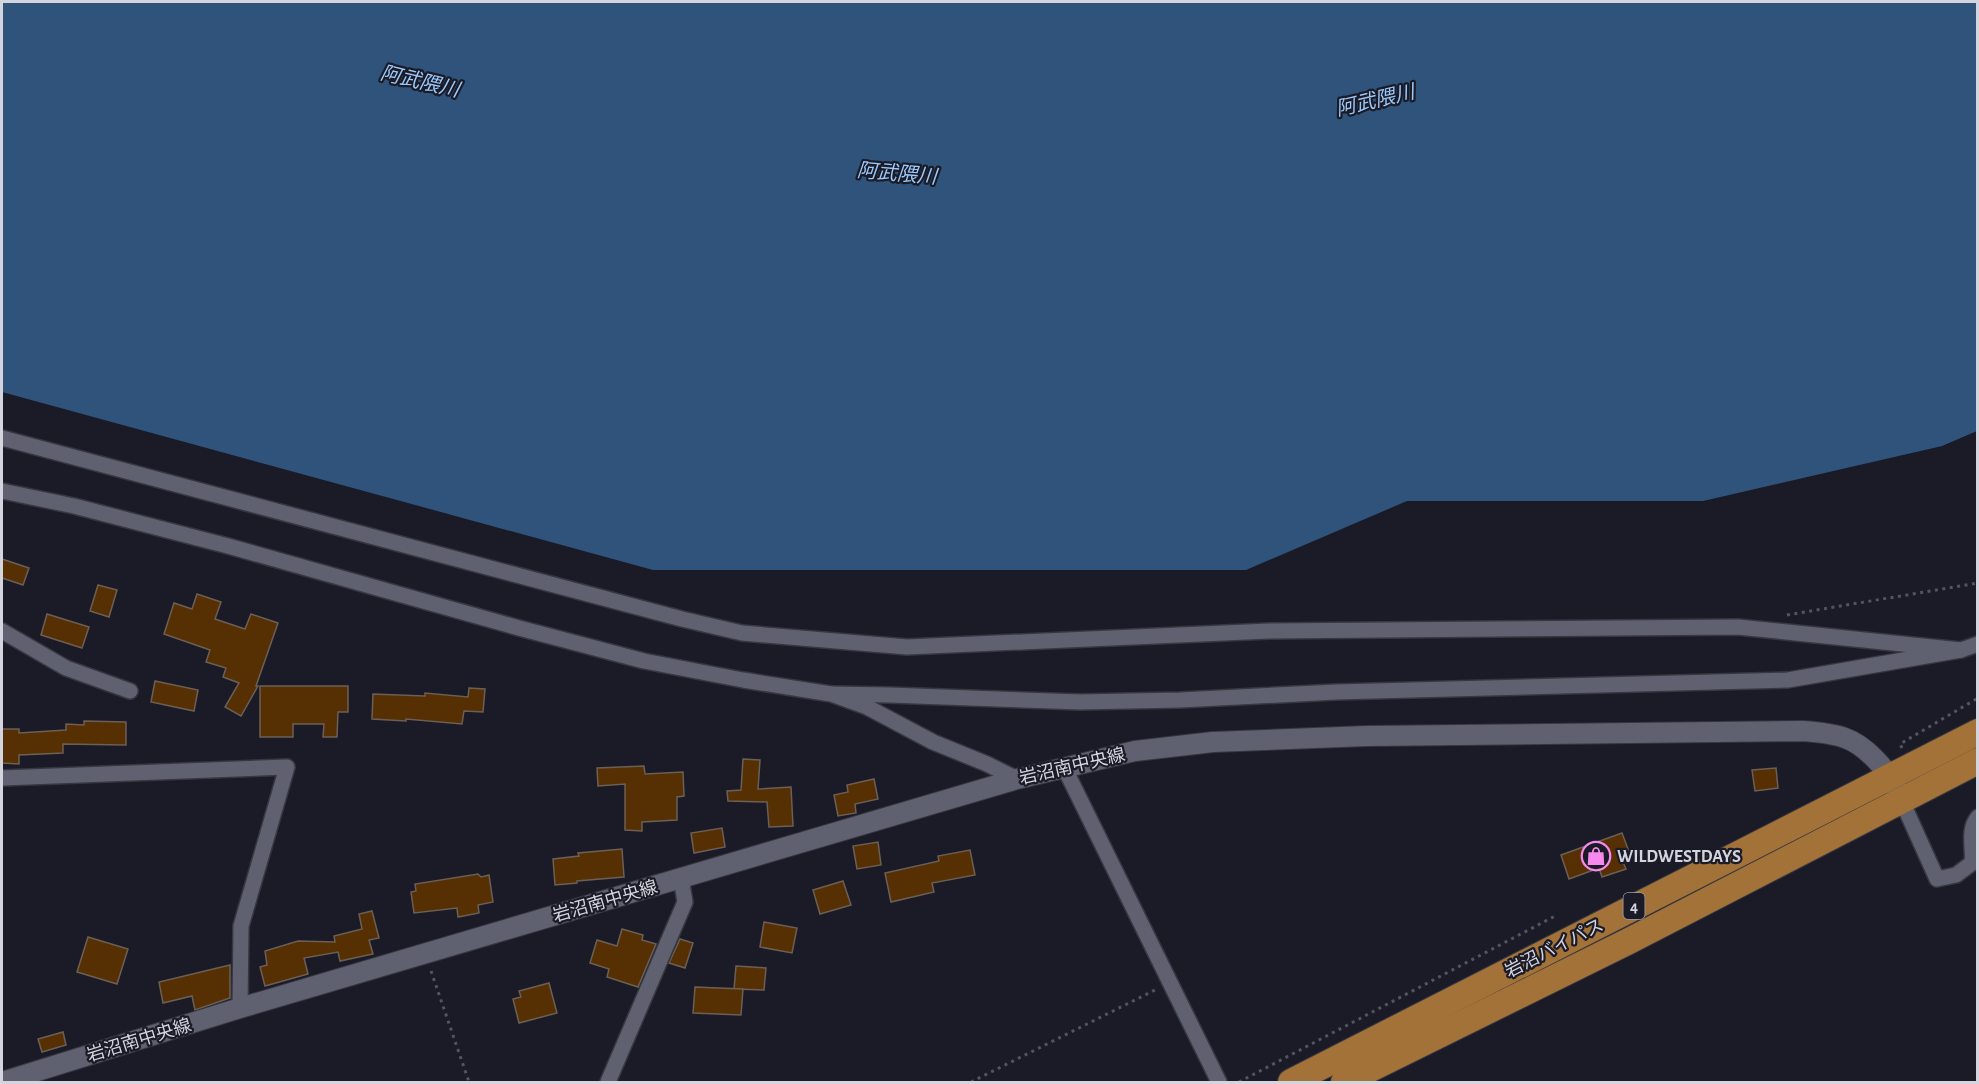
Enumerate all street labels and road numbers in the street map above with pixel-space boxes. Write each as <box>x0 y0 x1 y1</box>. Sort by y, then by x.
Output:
street label: 岩沼南中央線 <box>1017 744 1127 788</box>
street label: 岩沼南中央線 <box>550 877 660 925</box>
road number: 4 <box>1624 893 1644 919</box>
street label: 岩沼バイパス <box>1502 916 1606 981</box>
street label: 岩沼南中央線 <box>84 1015 194 1065</box>

